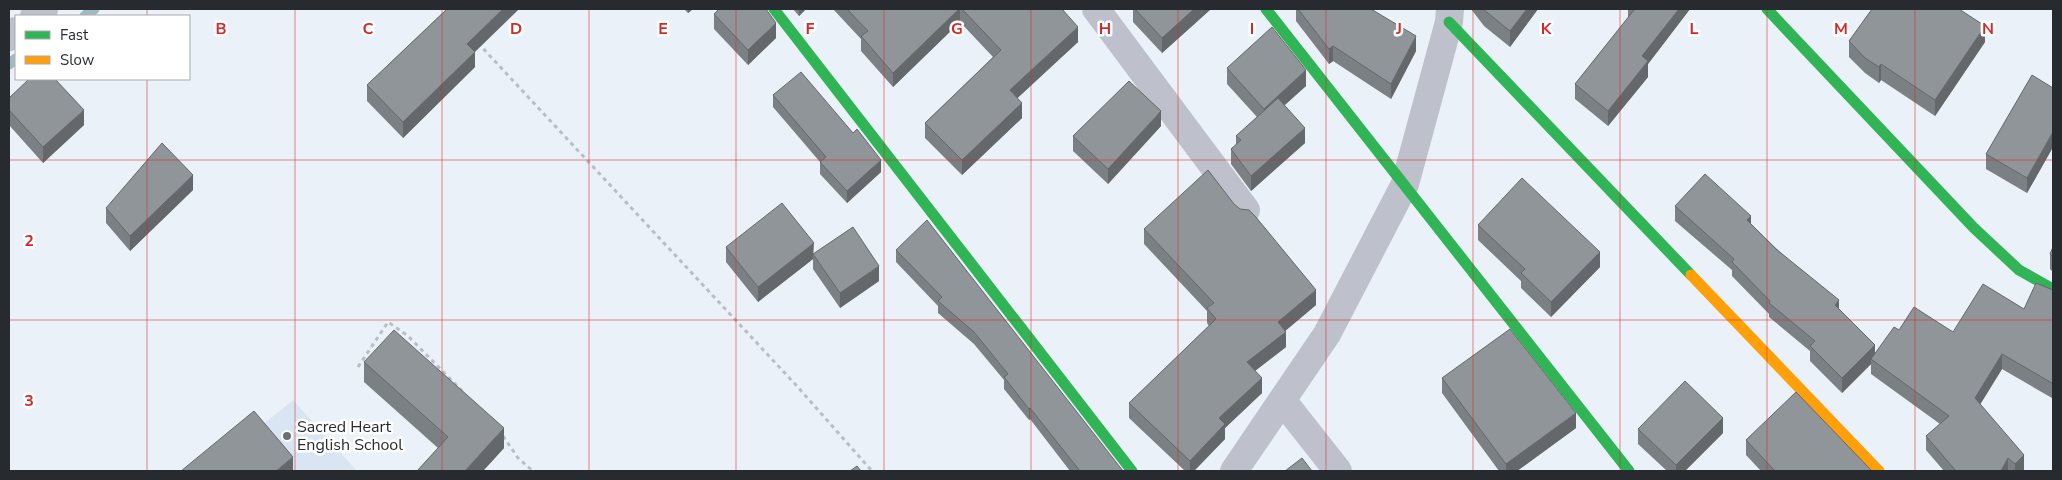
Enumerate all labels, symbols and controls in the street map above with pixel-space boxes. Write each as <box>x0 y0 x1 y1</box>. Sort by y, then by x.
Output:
legend <box>15 15 190 80</box>
text: B <box>215 18 227 40</box>
text: C <box>363 18 374 40</box>
text: D <box>510 18 522 40</box>
text: E <box>658 18 668 40</box>
text: F <box>806 18 815 40</box>
text: G <box>951 18 963 40</box>
text: H <box>1099 18 1111 40</box>
text: I <box>1250 18 1254 40</box>
text: J <box>1395 18 1402 40</box>
text: K <box>1541 18 1553 40</box>
text: L <box>1690 18 1699 40</box>
text: M <box>1834 18 1848 40</box>
text: N <box>1982 18 1994 40</box>
text: Fast <box>60 25 89 45</box>
text: Slow <box>60 50 95 70</box>
text: 2 <box>24 230 34 252</box>
text: 3 <box>24 390 34 412</box>
place label: Sacred Heart English School <box>297 416 403 456</box>
marker: Sacred Heart English School <box>281 430 293 442</box>

